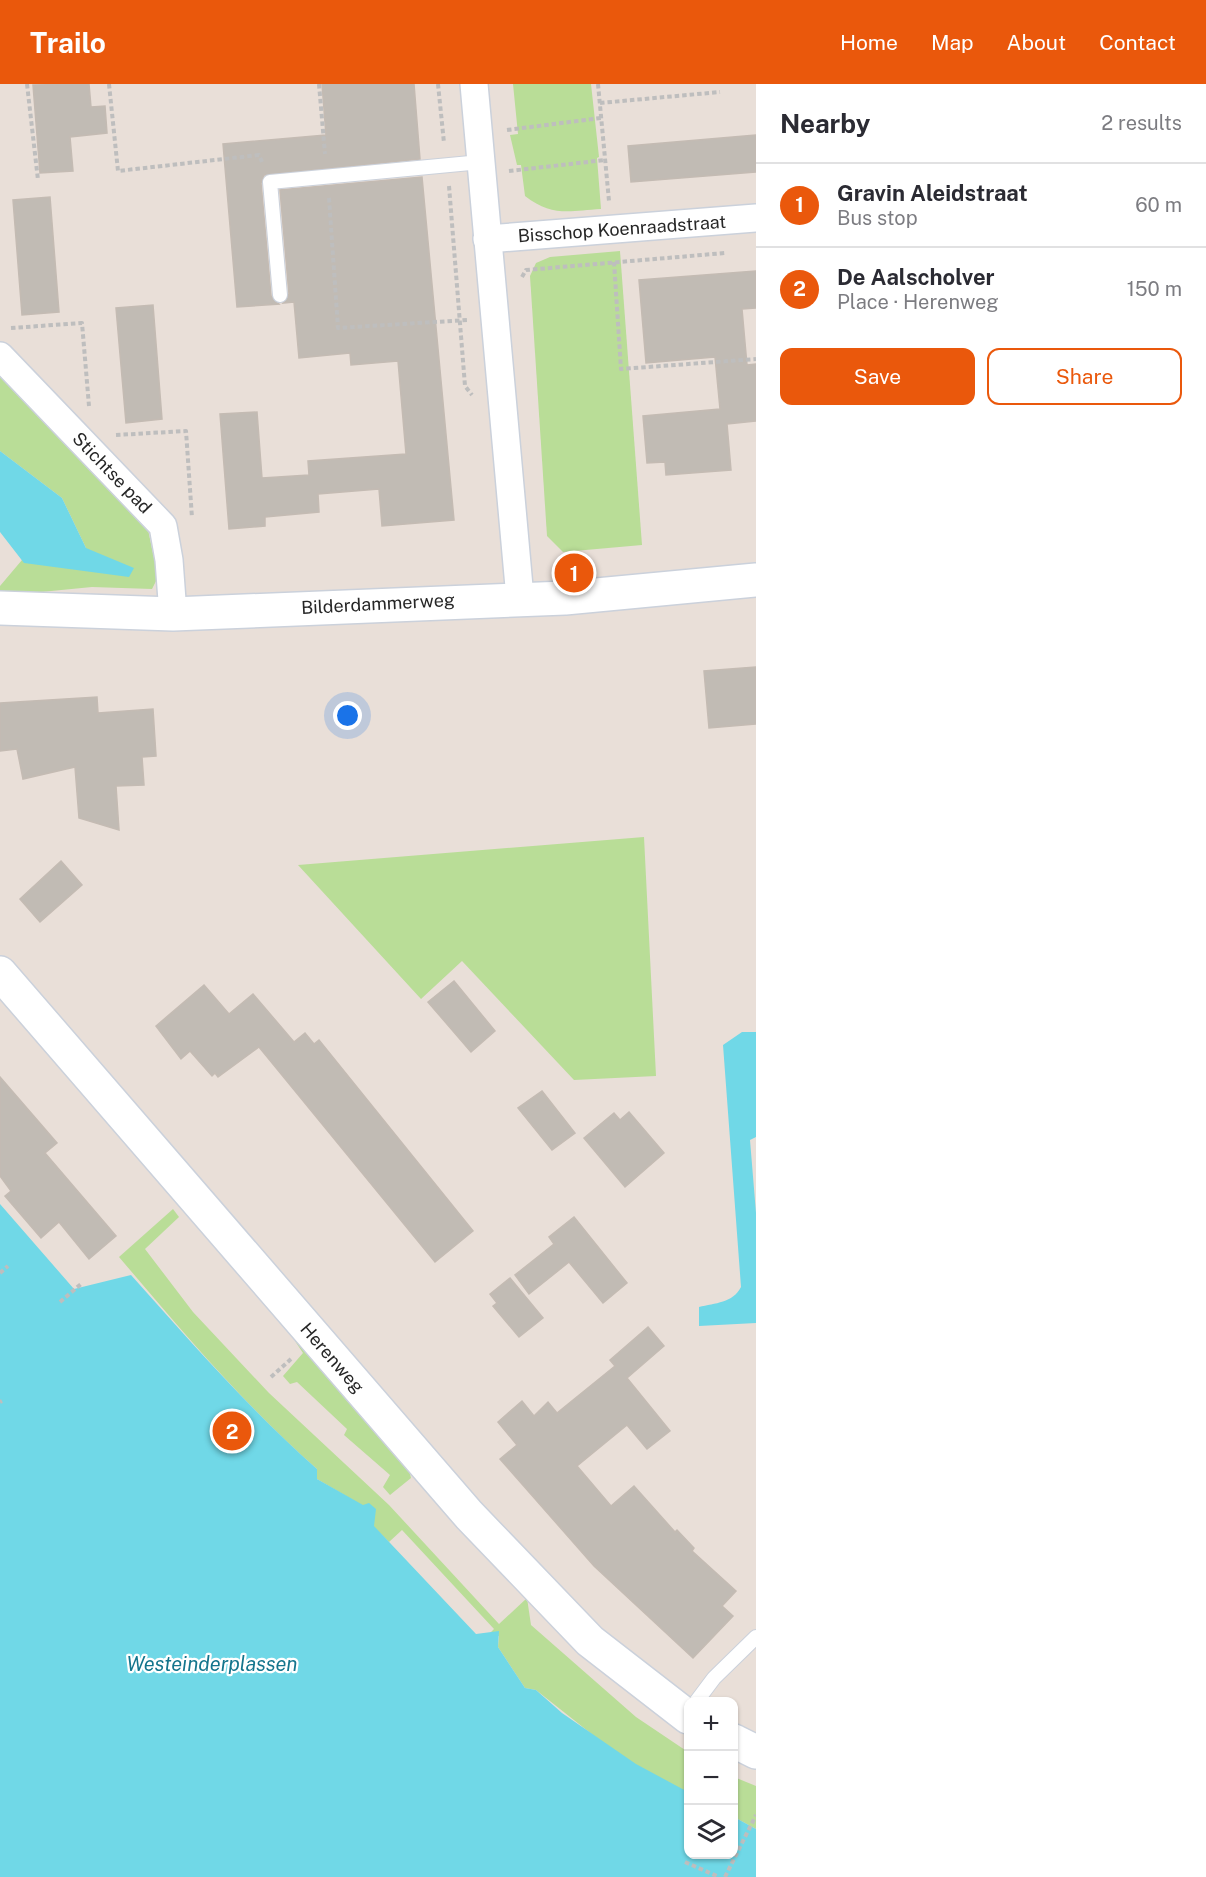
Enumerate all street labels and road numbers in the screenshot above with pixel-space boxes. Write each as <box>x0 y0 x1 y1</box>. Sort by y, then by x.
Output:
street label: Bisschop Koenraadstraat <box>517 211 727 246</box>
street label: Stichtse pad <box>68 428 156 518</box>
street label: Bilderdammerweg <box>301 589 455 618</box>
street label: Herenweg <box>296 1318 369 1397</box>

